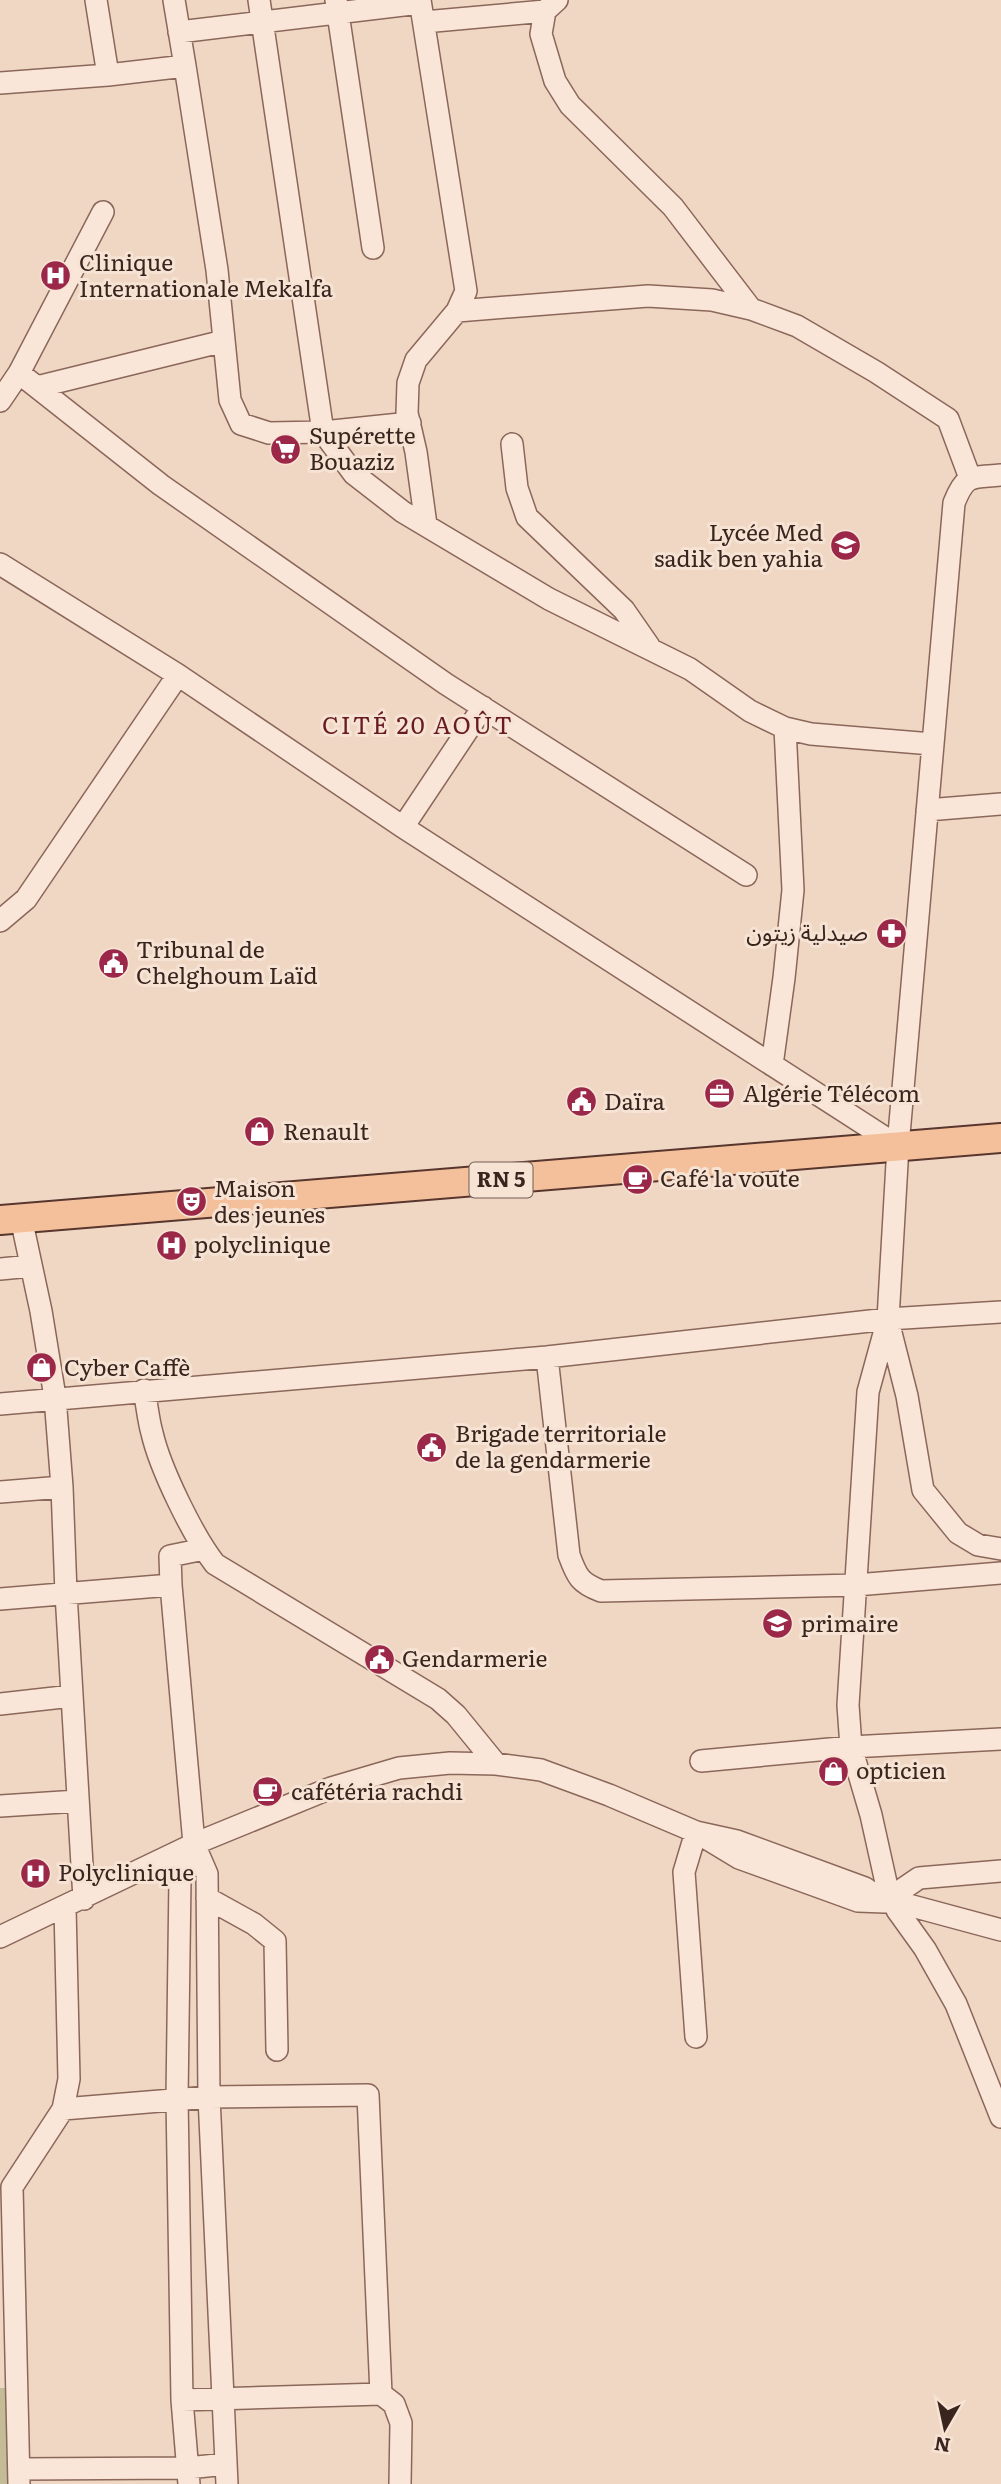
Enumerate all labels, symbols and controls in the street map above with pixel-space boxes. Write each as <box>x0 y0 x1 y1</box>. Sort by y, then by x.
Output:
place label: Clinique Internationale Mekalfa <box>79 244 333 304</box>
hospital icon: Clinique Internationale Mekalfa <box>39 259 73 293</box>
place label: Supérette Bouaziz <box>309 417 416 477</box>
supermarket icon: Supérette Bouaziz <box>269 432 303 466</box>
place label: Lycée Med sadik ben yahia <box>654 514 824 574</box>
school or university icon: Lycée Med sadik ben yahia <box>829 529 863 563</box>
district label: CITÉ 20 AOÛT <box>322 706 514 741</box>
place label: صيدلية زيتون <box>746 914 868 948</box>
pharmacy icon: صيدلية زيتون <box>874 916 908 950</box>
place label: Tribunal de Chelghoum Laïd <box>136 931 318 991</box>
public building icon: Tribunal de Chelghoum Laïd <box>96 946 130 980</box>
place label: Algérie Télécom <box>743 1075 920 1109</box>
office icon: Algérie Télécom <box>703 1077 737 1111</box>
place label: Daïra <box>604 1083 666 1117</box>
public building icon: Daïra <box>564 1085 598 1119</box>
place label: Renault <box>283 1113 370 1147</box>
shop icon: Renault <box>243 1115 277 1149</box>
place label: Café la voute <box>660 1160 800 1194</box>
road number: RN 5 <box>470 1162 532 1198</box>
cafe icon: Café la voute <box>620 1162 654 1196</box>
place label: Maison des jeunes <box>214 1170 325 1230</box>
theatre icon: Maison des jeunes <box>174 1185 208 1219</box>
place label: polyclinique <box>194 1226 331 1260</box>
hospital icon: polyclinique <box>154 1228 188 1262</box>
place label: Cyber Caffè <box>64 1349 190 1383</box>
shop icon: Cyber Caffè <box>24 1351 58 1385</box>
place label: Brigade territoriale de la gendarmerie <box>455 1415 666 1475</box>
public building icon: Brigade territoriale de la gendarmerie <box>415 1430 449 1464</box>
place label: primaire <box>801 1605 899 1639</box>
school or university icon: primaire <box>761 1607 795 1641</box>
place label: Gendarmerie <box>402 1640 548 1674</box>
public building icon: Gendarmerie <box>362 1642 396 1676</box>
place label: opticien <box>856 1752 946 1786</box>
shop icon: opticien <box>816 1754 850 1788</box>
place label: cafétéria rachdi <box>291 1773 463 1807</box>
cafe icon: cafétéria rachdi <box>251 1775 285 1809</box>
place label: Polyclinique <box>58 1854 194 1888</box>
hospital icon: Polyclinique <box>18 1856 52 1890</box>
north arrow <box>910 2393 980 2463</box>
text: N <box>932 2431 952 2461</box>

